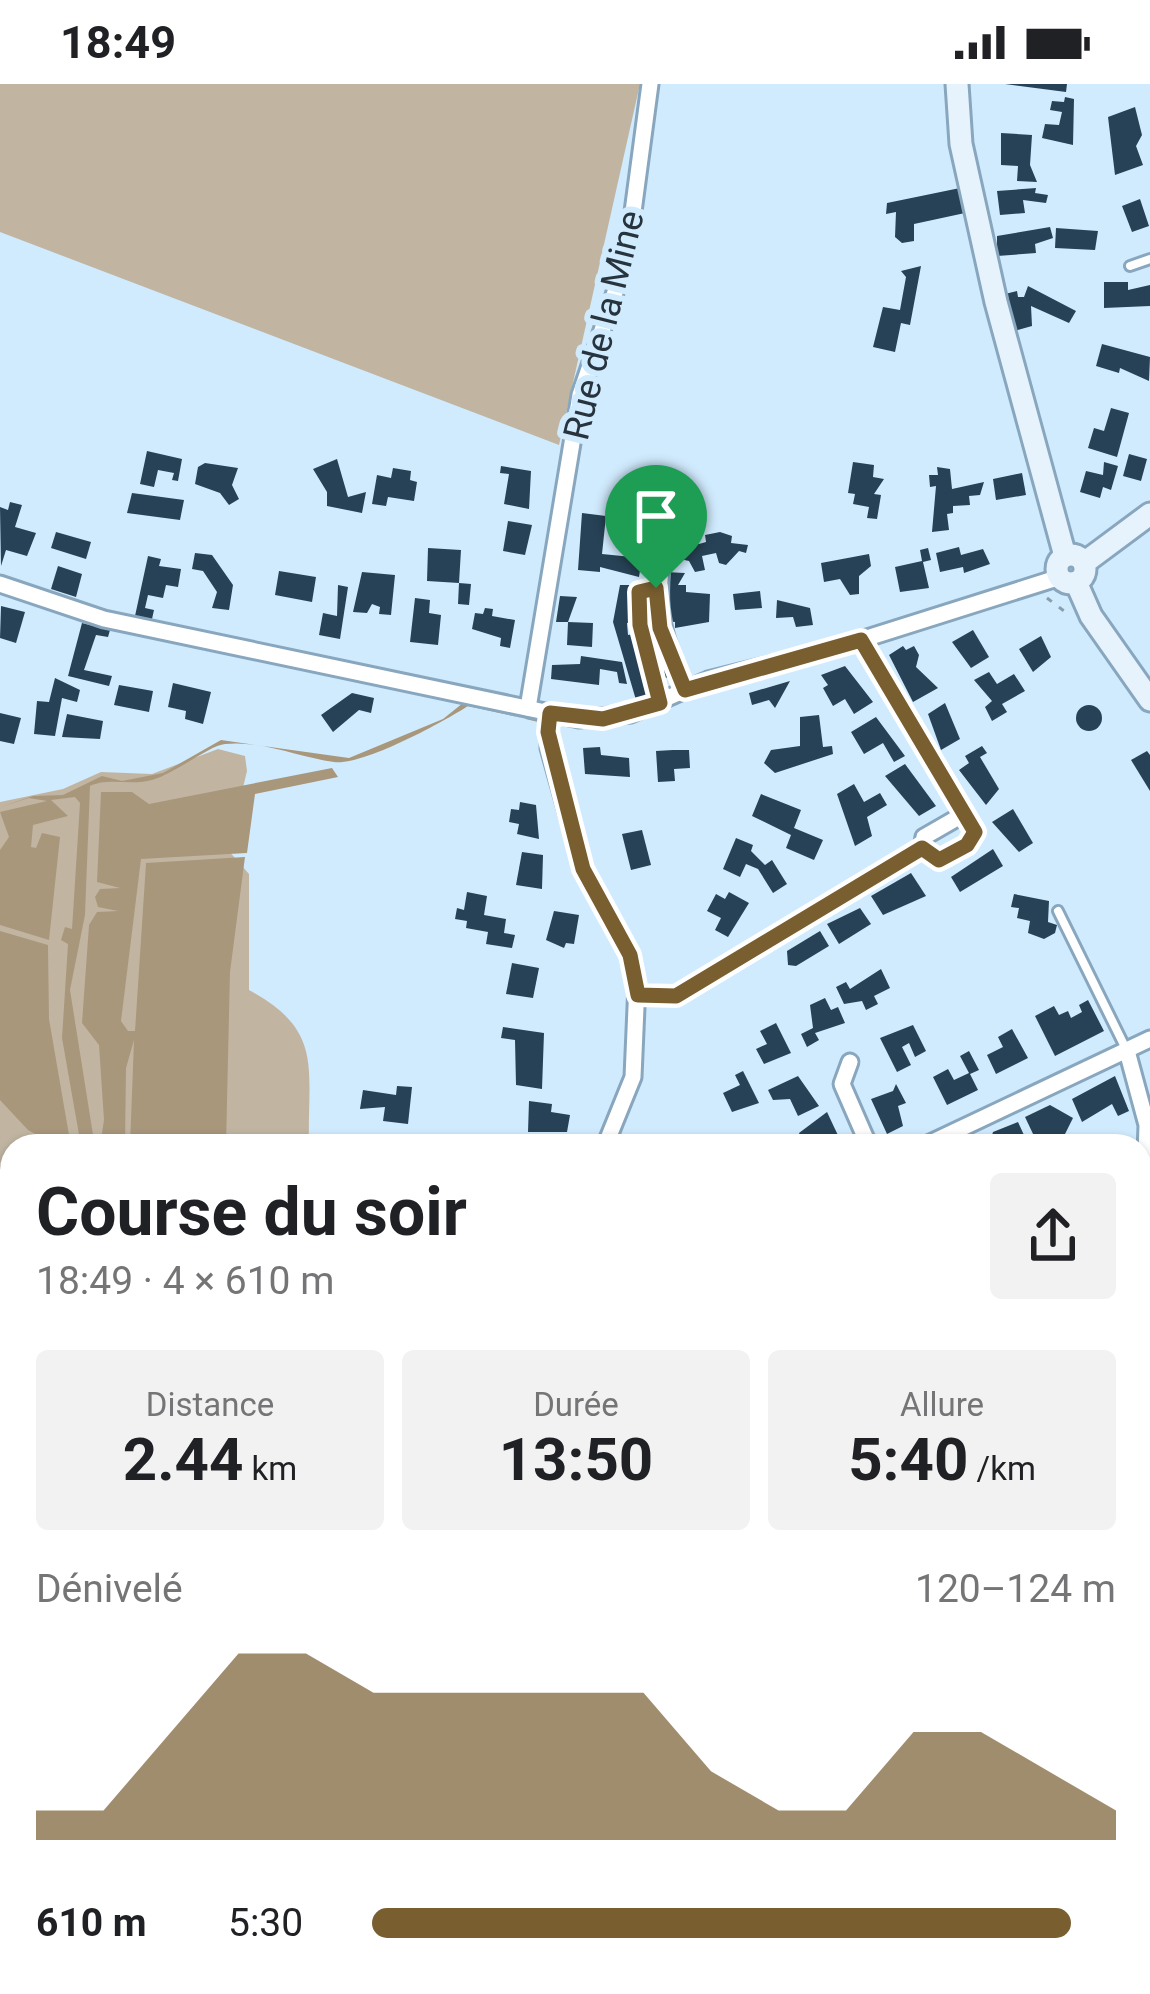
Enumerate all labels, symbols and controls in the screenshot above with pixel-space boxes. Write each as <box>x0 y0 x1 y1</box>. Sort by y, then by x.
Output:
text: 18:49 <box>60 16 176 69</box>
street label: Rue de la Mine <box>555 206 653 444</box>
pin <box>605 465 707 588</box>
icon: arrive <box>623 483 689 549</box>
button: share <box>990 1173 1116 1299</box>
text: Course du soir <box>36 1174 467 1251</box>
text: 18:49 · 4 × 610 m <box>36 1258 334 1304</box>
text: Distance <box>146 1385 274 1424</box>
text: Durée <box>533 1385 619 1424</box>
text: Allure <box>900 1385 984 1424</box>
text: 2.44 <box>123 1424 243 1495</box>
text: 13:50 <box>499 1424 653 1495</box>
text: 5:40 <box>848 1424 968 1495</box>
text: km <box>243 1449 297 1488</box>
text: /km <box>968 1449 1036 1488</box>
text: Dénivelé <box>36 1566 183 1612</box>
text: 120–124 m <box>915 1566 1116 1612</box>
text: 610 m <box>36 1900 147 1946</box>
text: 5:30 <box>228 1900 303 1946</box>

